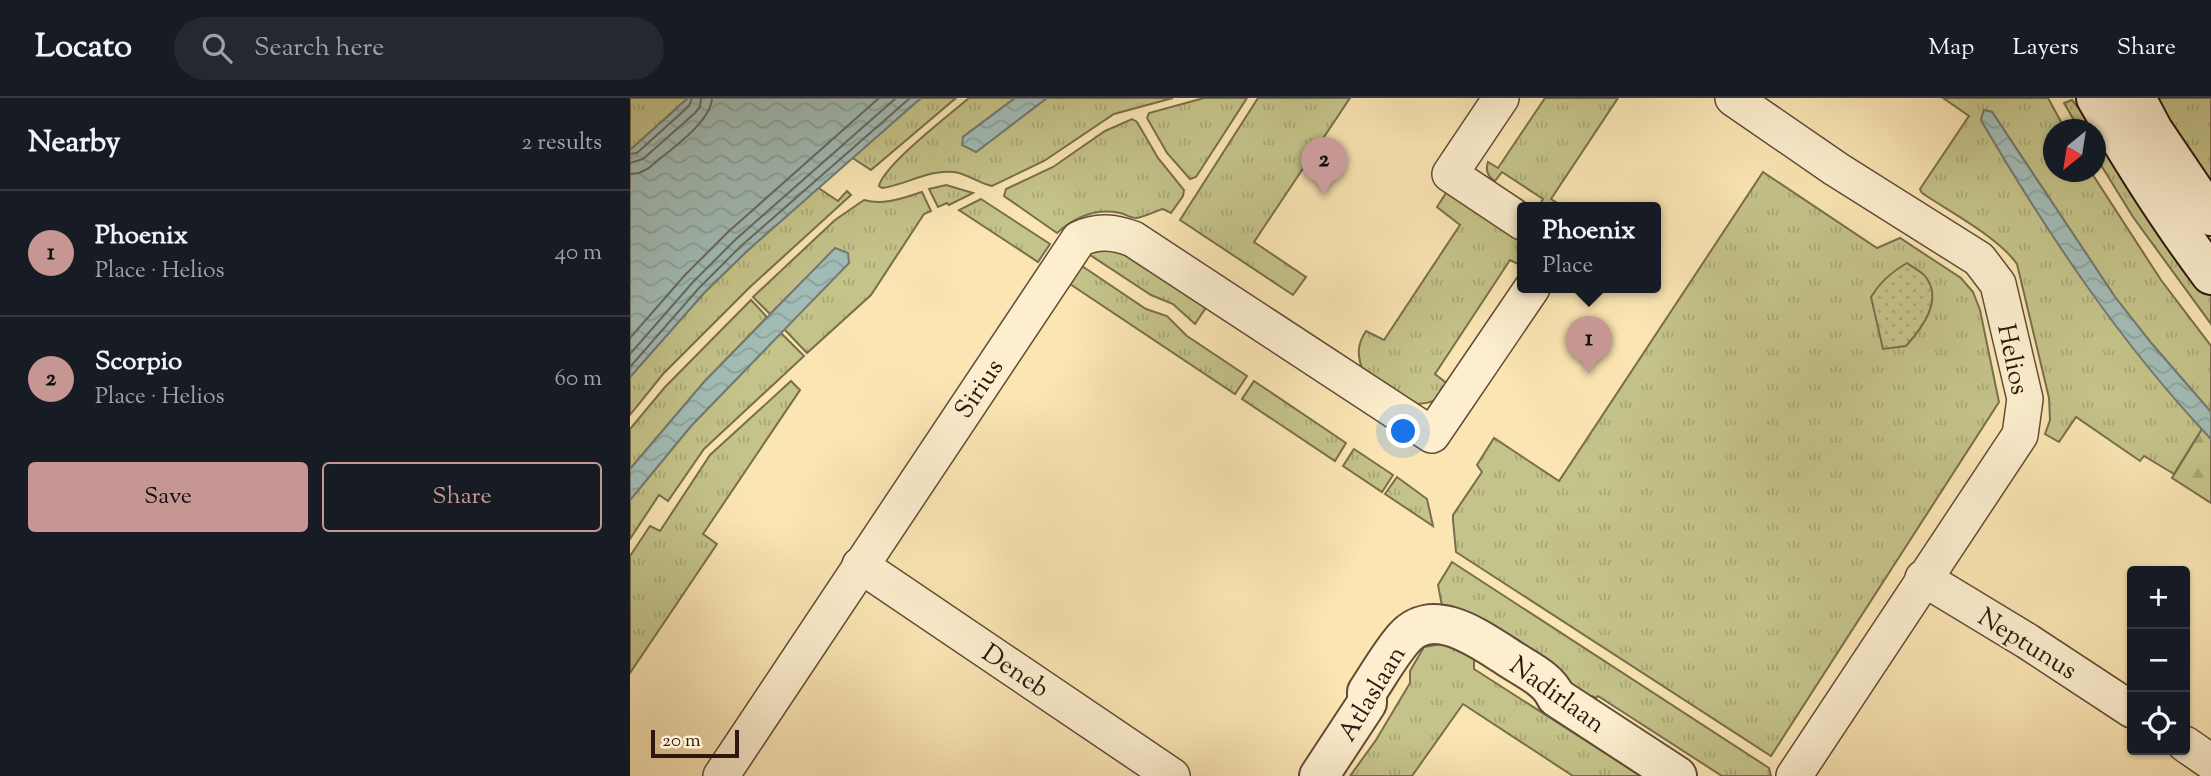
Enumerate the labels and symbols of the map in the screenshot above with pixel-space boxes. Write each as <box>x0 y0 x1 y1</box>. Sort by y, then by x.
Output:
north arrow <box>2043 119 2106 182</box>
pin: 2 <box>1301 137 1347 195</box>
pin: 1 <box>1566 316 1612 374</box>
street label: Helios <box>1986 321 2037 398</box>
street label: Sirius <box>947 352 1014 427</box>
your location <box>1386 414 1420 448</box>
street label: Neptunus <box>1970 600 2083 690</box>
street label: Deneb <box>974 636 1056 708</box>
street label: Atlaslaan <box>1330 639 1416 749</box>
street label: Nadirlaan <box>1501 649 1612 743</box>
scale bar <box>651 727 738 759</box>

